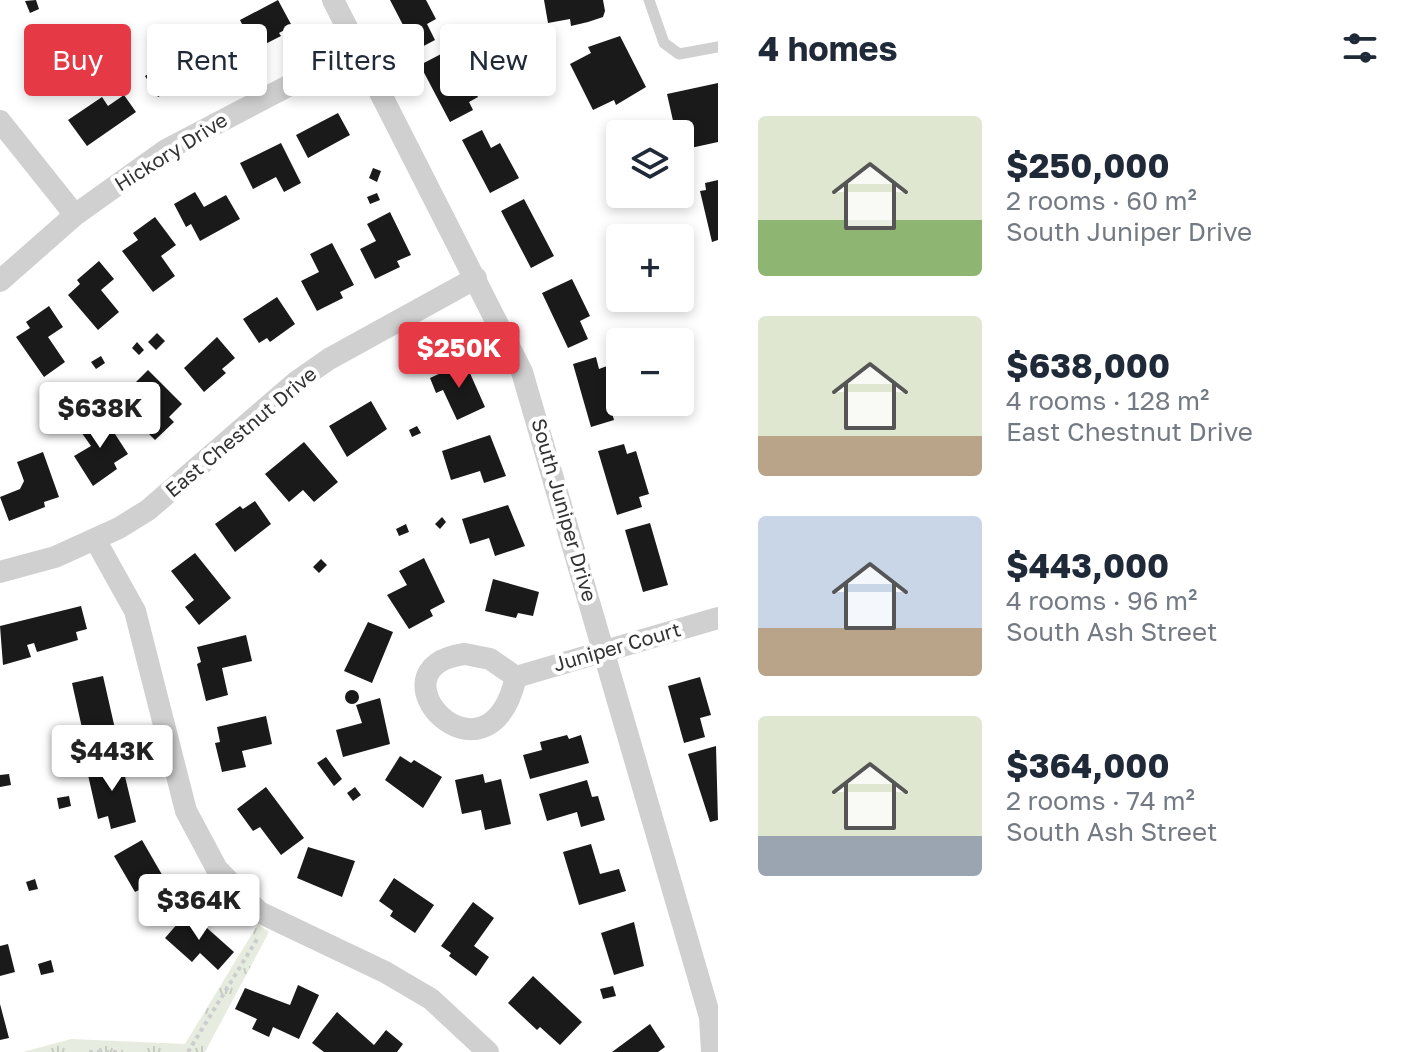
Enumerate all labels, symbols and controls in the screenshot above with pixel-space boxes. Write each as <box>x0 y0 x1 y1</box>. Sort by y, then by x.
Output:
chip: Buy <box>24 24 131 96</box>
chip: Rent <box>147 24 267 96</box>
chip: Filters <box>283 24 424 96</box>
chip: New <box>440 24 556 96</box>
icon: filters <box>1338 26 1382 70</box>
text: 4 homes <box>758 28 898 68</box>
street label: Hickory Drive <box>110 107 231 195</box>
map controls <box>606 120 694 416</box>
button: layers <box>606 120 694 208</box>
text: $250,000 <box>1006 145 1170 185</box>
icon: home <box>822 148 918 244</box>
text: 2 rooms · 60 m² <box>1006 185 1197 216</box>
text: South Juniper Drive <box>1006 216 1252 247</box>
button: + <box>606 224 694 312</box>
pin: $250K <box>403 322 515 390</box>
button: − <box>606 328 694 416</box>
text: $250K <box>417 332 501 363</box>
text: $638,000 <box>1006 345 1170 385</box>
icon: home <box>822 348 918 444</box>
street label: East Chestnut Drive <box>160 361 321 501</box>
pin: $638K <box>44 382 156 450</box>
text: 4 rooms · 128 m² <box>1006 385 1209 416</box>
text: $638K <box>57 392 143 423</box>
street label: South Juniper Drive <box>527 415 603 604</box>
text: East Chestnut Drive <box>1006 416 1253 447</box>
text: $443,000 <box>1006 545 1169 585</box>
icon: home <box>822 548 918 644</box>
text: 4 rooms · 96 m² <box>1006 585 1197 616</box>
street label: Juniper Court <box>550 616 683 676</box>
text: South Ash Street <box>1006 616 1217 647</box>
pin: $443K <box>56 725 168 793</box>
text: $443K <box>70 735 154 766</box>
text: $364,000 <box>1006 745 1170 785</box>
icon: home <box>822 748 918 844</box>
text: 2 rooms · 74 m² <box>1006 785 1195 816</box>
text: South Ash Street <box>1006 816 1217 847</box>
pin: $364K <box>143 874 255 942</box>
text: $364K <box>157 884 241 915</box>

